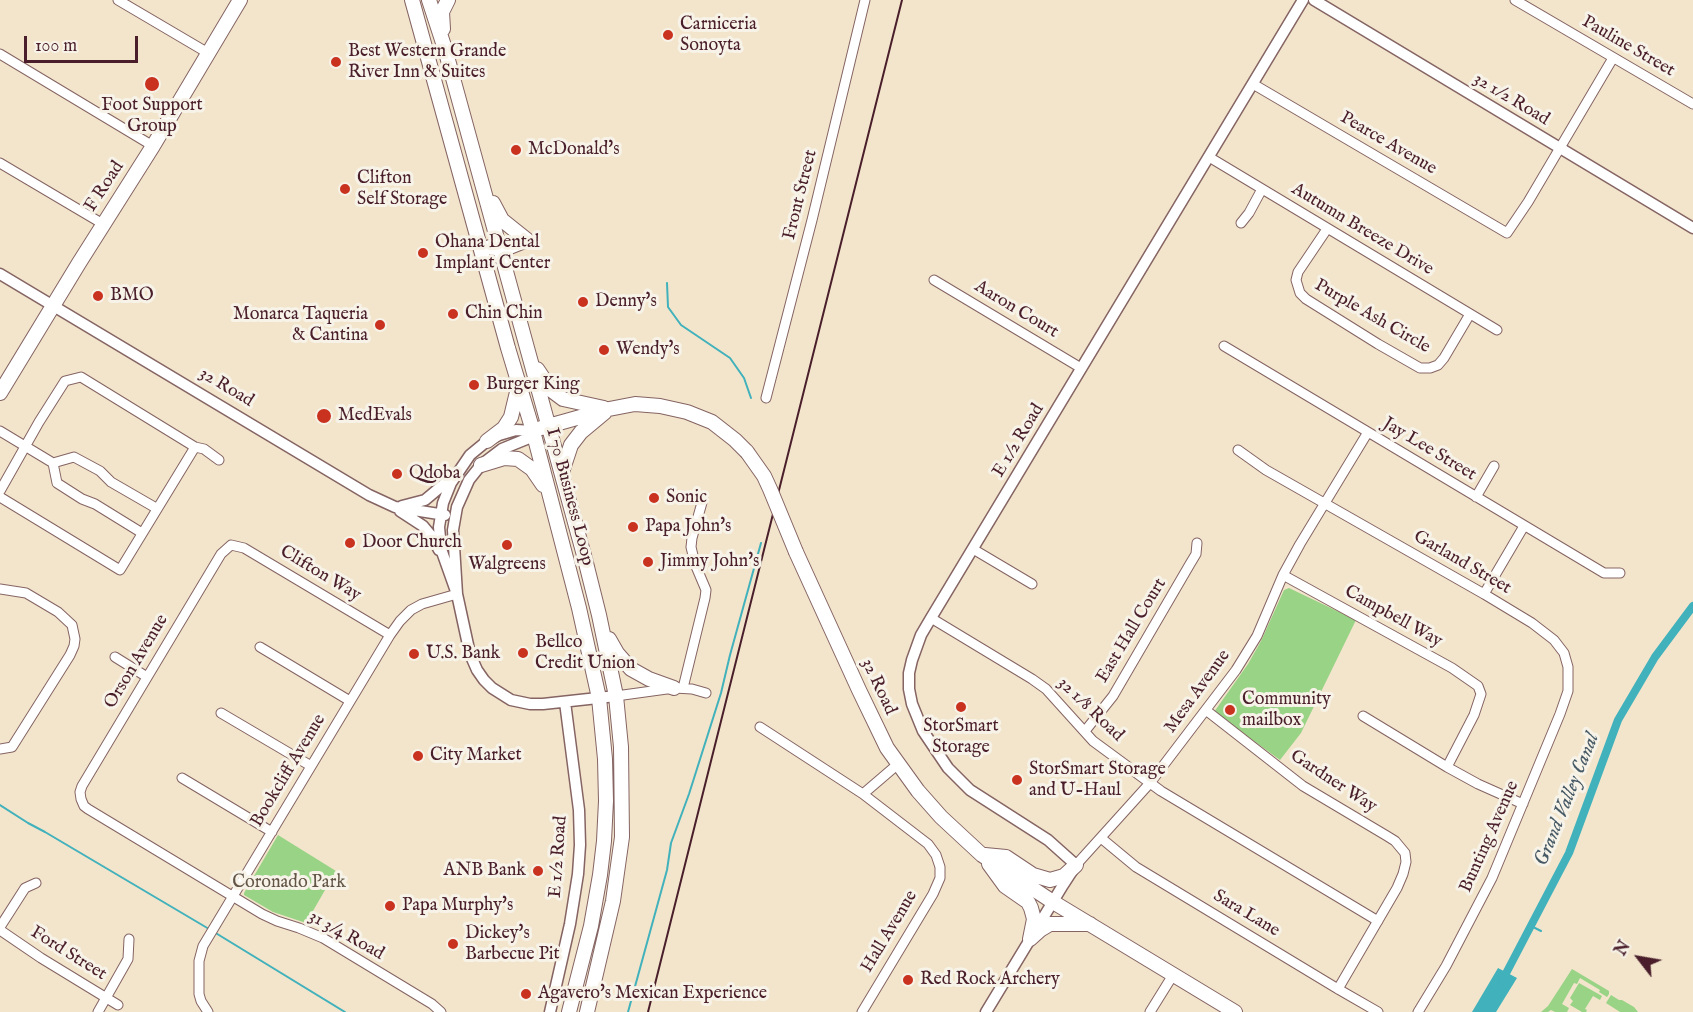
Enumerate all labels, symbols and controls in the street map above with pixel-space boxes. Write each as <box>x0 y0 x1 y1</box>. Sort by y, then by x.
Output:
street label: Pauline Street <box>1578 12 1678 82</box>
place label: Carniceria Sonoyta <box>680 14 757 57</box>
scale bar <box>27 24 141 62</box>
marker: Carniceria Sonoyta <box>661 28 675 42</box>
text: 100 m <box>35 35 77 58</box>
place label: Best Western Grande River Inn & Suites <box>348 41 506 84</box>
marker: Best Western Grande River Inn & Suites <box>329 55 343 69</box>
street label: 32 1/2 Road <box>1469 69 1553 131</box>
marker: Foot Support Group <box>143 75 161 93</box>
place label: Foot Support Group <box>101 95 203 138</box>
street label: Pearce Avenue <box>1336 108 1440 180</box>
place label: McDonald's <box>528 139 620 161</box>
marker: McDonald's <box>509 143 523 157</box>
street label: Front Street <box>779 148 823 242</box>
street label: F Road <box>81 158 129 216</box>
place label: Clifton Self Storage <box>357 168 447 210</box>
street label: Autumn Breeze Drive <box>1287 179 1437 281</box>
marker: Clifton Self Storage <box>338 182 352 196</box>
place label: Ohana Dental Implant Center <box>435 232 550 274</box>
marker: Ohana Dental Implant Center <box>416 246 430 260</box>
street label: Purple Ash Circle <box>1310 275 1434 359</box>
street label: Aaron Court <box>970 276 1062 344</box>
place label: BMO <box>110 285 154 307</box>
marker: BMO <box>91 289 105 303</box>
place label: Denny's <box>595 291 657 313</box>
marker: Denny's <box>576 295 590 309</box>
place label: Chin Chin <box>465 303 543 325</box>
place label: Monarca Taqueria & Cantina <box>233 304 368 346</box>
marker: Chin Chin <box>446 307 460 321</box>
marker: Monarca Taqueria & Cantina <box>373 318 387 332</box>
place label: Wendy's <box>616 339 680 361</box>
marker: Wendy's <box>597 343 611 357</box>
street label: 32 Road <box>195 363 257 413</box>
place label: Burger King <box>486 374 580 396</box>
marker: Burger King <box>467 378 481 392</box>
street label: E 1/2 Road <box>989 400 1049 482</box>
place label: MedEvals <box>338 405 412 427</box>
marker: MedEvals <box>315 407 333 425</box>
street label: Jay Lee Street <box>1378 414 1480 486</box>
street label: I 70 Business Loop <box>540 426 598 568</box>
place label: Qdoba <box>409 463 460 485</box>
marker: Qdoba <box>390 467 404 481</box>
place label: Sonic <box>666 487 707 509</box>
marker: Sonic <box>647 491 661 505</box>
place label: Papa John's <box>645 516 731 538</box>
marker: Papa John's <box>626 520 640 534</box>
street label: Garland Street <box>1409 526 1515 600</box>
place label: Door Church <box>362 532 462 554</box>
marker: Door Church <box>343 536 357 550</box>
marker: Walgreens <box>500 538 514 552</box>
street label: Clifton Way <box>275 541 365 607</box>
place label: Jimmy John's <box>660 551 759 573</box>
place label: Walgreens <box>468 554 546 576</box>
marker: Jimmy John's <box>641 555 655 569</box>
street label: East Hall Court <box>1092 575 1172 687</box>
street label: Campbell Way <box>1340 581 1446 653</box>
street label: Orson Avenue <box>100 611 174 713</box>
place label: Bellco Credit Union <box>535 632 635 674</box>
place label: U.S. Bank <box>426 643 500 665</box>
marker: Bellco Credit Union <box>516 646 530 660</box>
street label: Mesa Avenue <box>1160 646 1236 738</box>
marker: U.S. Bank <box>407 647 421 661</box>
street label: 32 Road <box>856 655 900 719</box>
street label: 32 1/8 Road <box>1052 673 1128 747</box>
place label: Community mailbox <box>1242 689 1331 732</box>
marker: StorSmart Storage <box>954 700 968 714</box>
marker: Community mailbox <box>1223 703 1237 717</box>
street label: Bookcliff Avenue <box>247 711 331 831</box>
place label: StorSmart Storage <box>923 716 999 758</box>
water label: Grand Valley Canal <box>1530 730 1606 870</box>
place label: City Market <box>430 745 522 767</box>
street label: Gardner Way <box>1286 746 1380 818</box>
marker: City Market <box>411 749 425 763</box>
place label: StorSmart Storage and U-Haul <box>1029 759 1166 802</box>
marker: StorSmart Storage and U-Haul <box>1010 773 1024 787</box>
street label: Bunting Avenue <box>1456 778 1524 896</box>
street label: E 1/2 Road <box>545 815 573 899</box>
place label: ANB Bank <box>444 860 526 882</box>
marker: ANB Bank <box>531 864 545 878</box>
park label: Coronado Park <box>232 872 346 894</box>
street label: Sara Lane <box>1209 886 1283 942</box>
street label: Hall Avenue <box>857 887 923 977</box>
place label: Papa Murphy's <box>402 895 513 917</box>
marker: Papa Murphy's <box>383 899 397 913</box>
street label: 31 3/4 Road <box>304 906 388 966</box>
street label: Ford Street <box>26 922 110 986</box>
place label: Dickey's Barbecue Pit <box>465 923 560 966</box>
north arrow <box>1609 928 1669 988</box>
marker: Dickey's Barbecue Pit <box>446 937 460 951</box>
text: N <box>1611 938 1636 960</box>
place label: Red Rock Archery <box>920 969 1060 991</box>
marker: Red Rock Archery <box>901 973 915 987</box>
place label: Agavero's Mexican Experience <box>538 983 767 1005</box>
marker: Agavero's Mexican Experience <box>519 987 533 1001</box>

